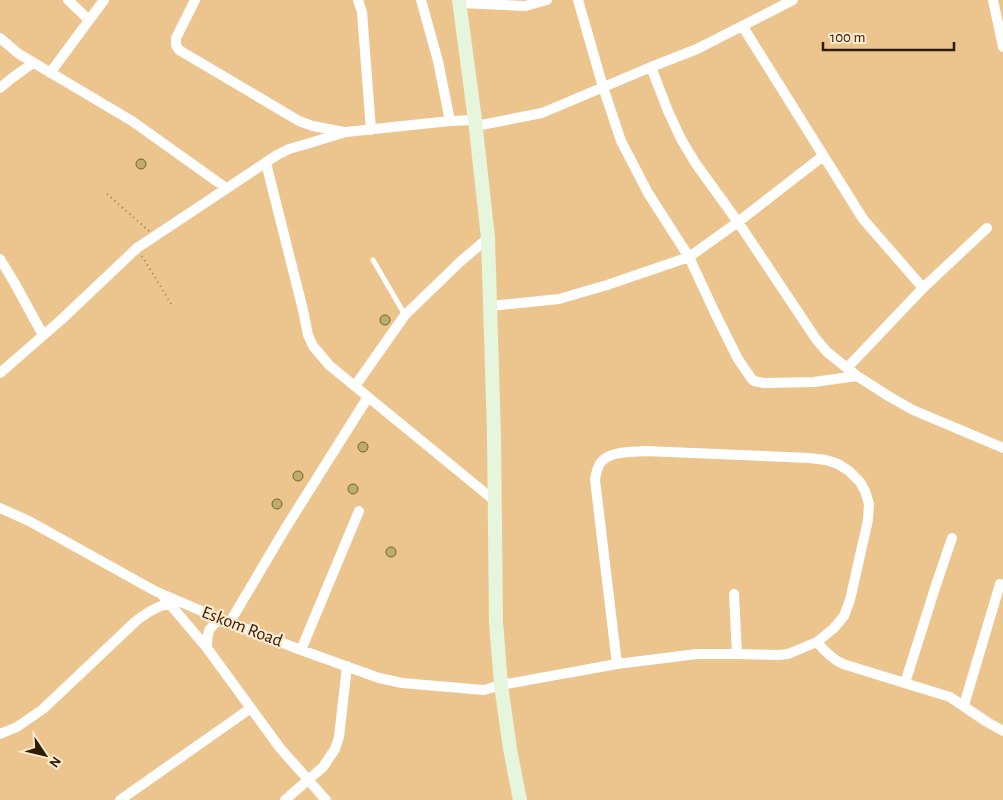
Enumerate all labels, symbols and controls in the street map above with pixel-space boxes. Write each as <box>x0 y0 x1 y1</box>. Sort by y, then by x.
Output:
scale bar <box>823 20 954 52</box>
text: 100 m <box>830 30 865 45</box>
street label: Eskom Road <box>199 603 285 651</box>
north arrow <box>20 730 70 780</box>
text: N <box>46 754 63 770</box>

